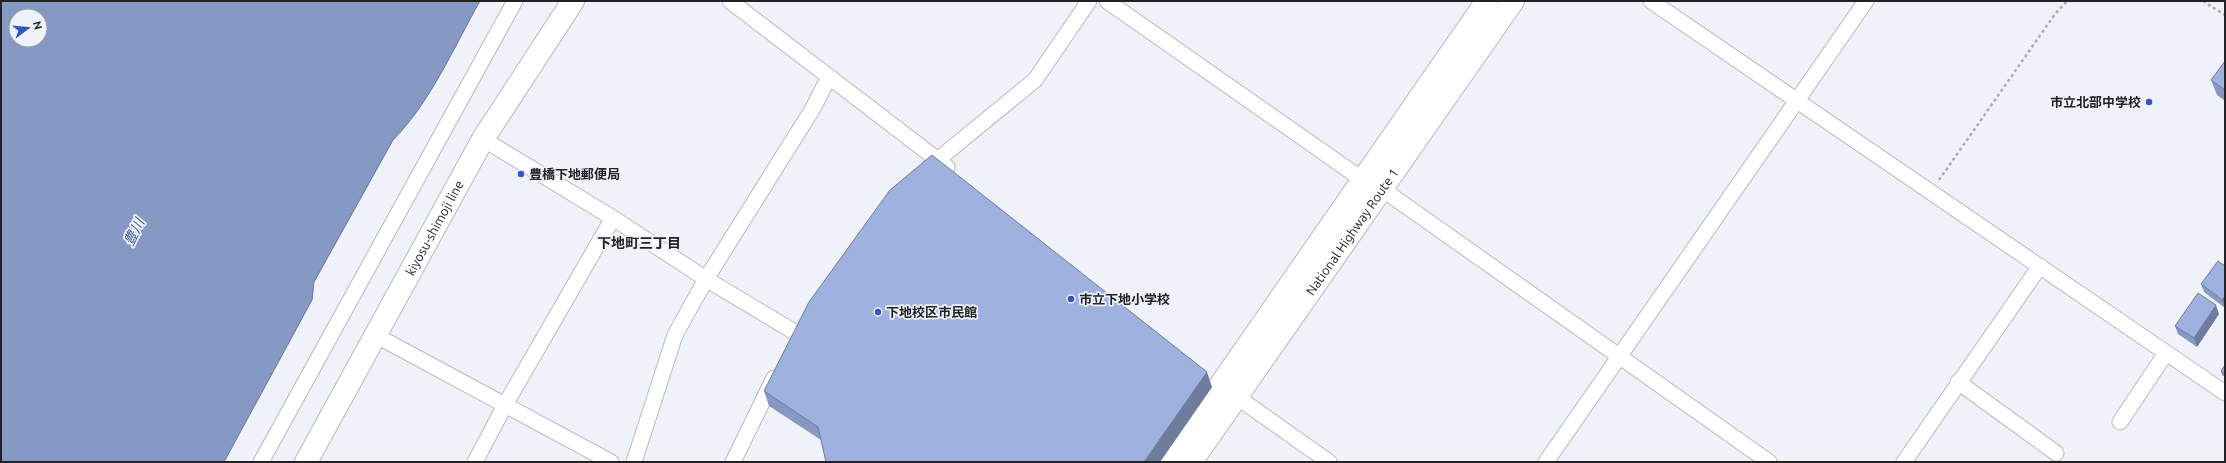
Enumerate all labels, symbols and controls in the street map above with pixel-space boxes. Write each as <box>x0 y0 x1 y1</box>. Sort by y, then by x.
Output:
north arrow <box>8 8 48 48</box>
text: N <box>31 20 45 31</box>
place label: 市立北部中学校 <box>2050 95 2141 109</box>
marker: 市立北部中学校 <box>2144 97 2154 107</box>
street label: National Highway Route 1 <box>1303 166 1401 298</box>
place label: 豊橋下地郵便局 <box>529 167 620 181</box>
marker: 豊橋下地郵便局 <box>516 169 526 179</box>
street label: kiyosu-shimoji line <box>403 178 466 278</box>
water label: 豊川 <box>121 214 148 248</box>
district label: 下地町三丁目 <box>597 235 681 251</box>
place label: 市立下地小学校 <box>1079 292 1170 306</box>
marker: 市立下地小学校 <box>1066 294 1076 304</box>
place label: 下地校区市民館 <box>886 305 977 319</box>
marker: 下地校区市民館 <box>873 307 883 317</box>

